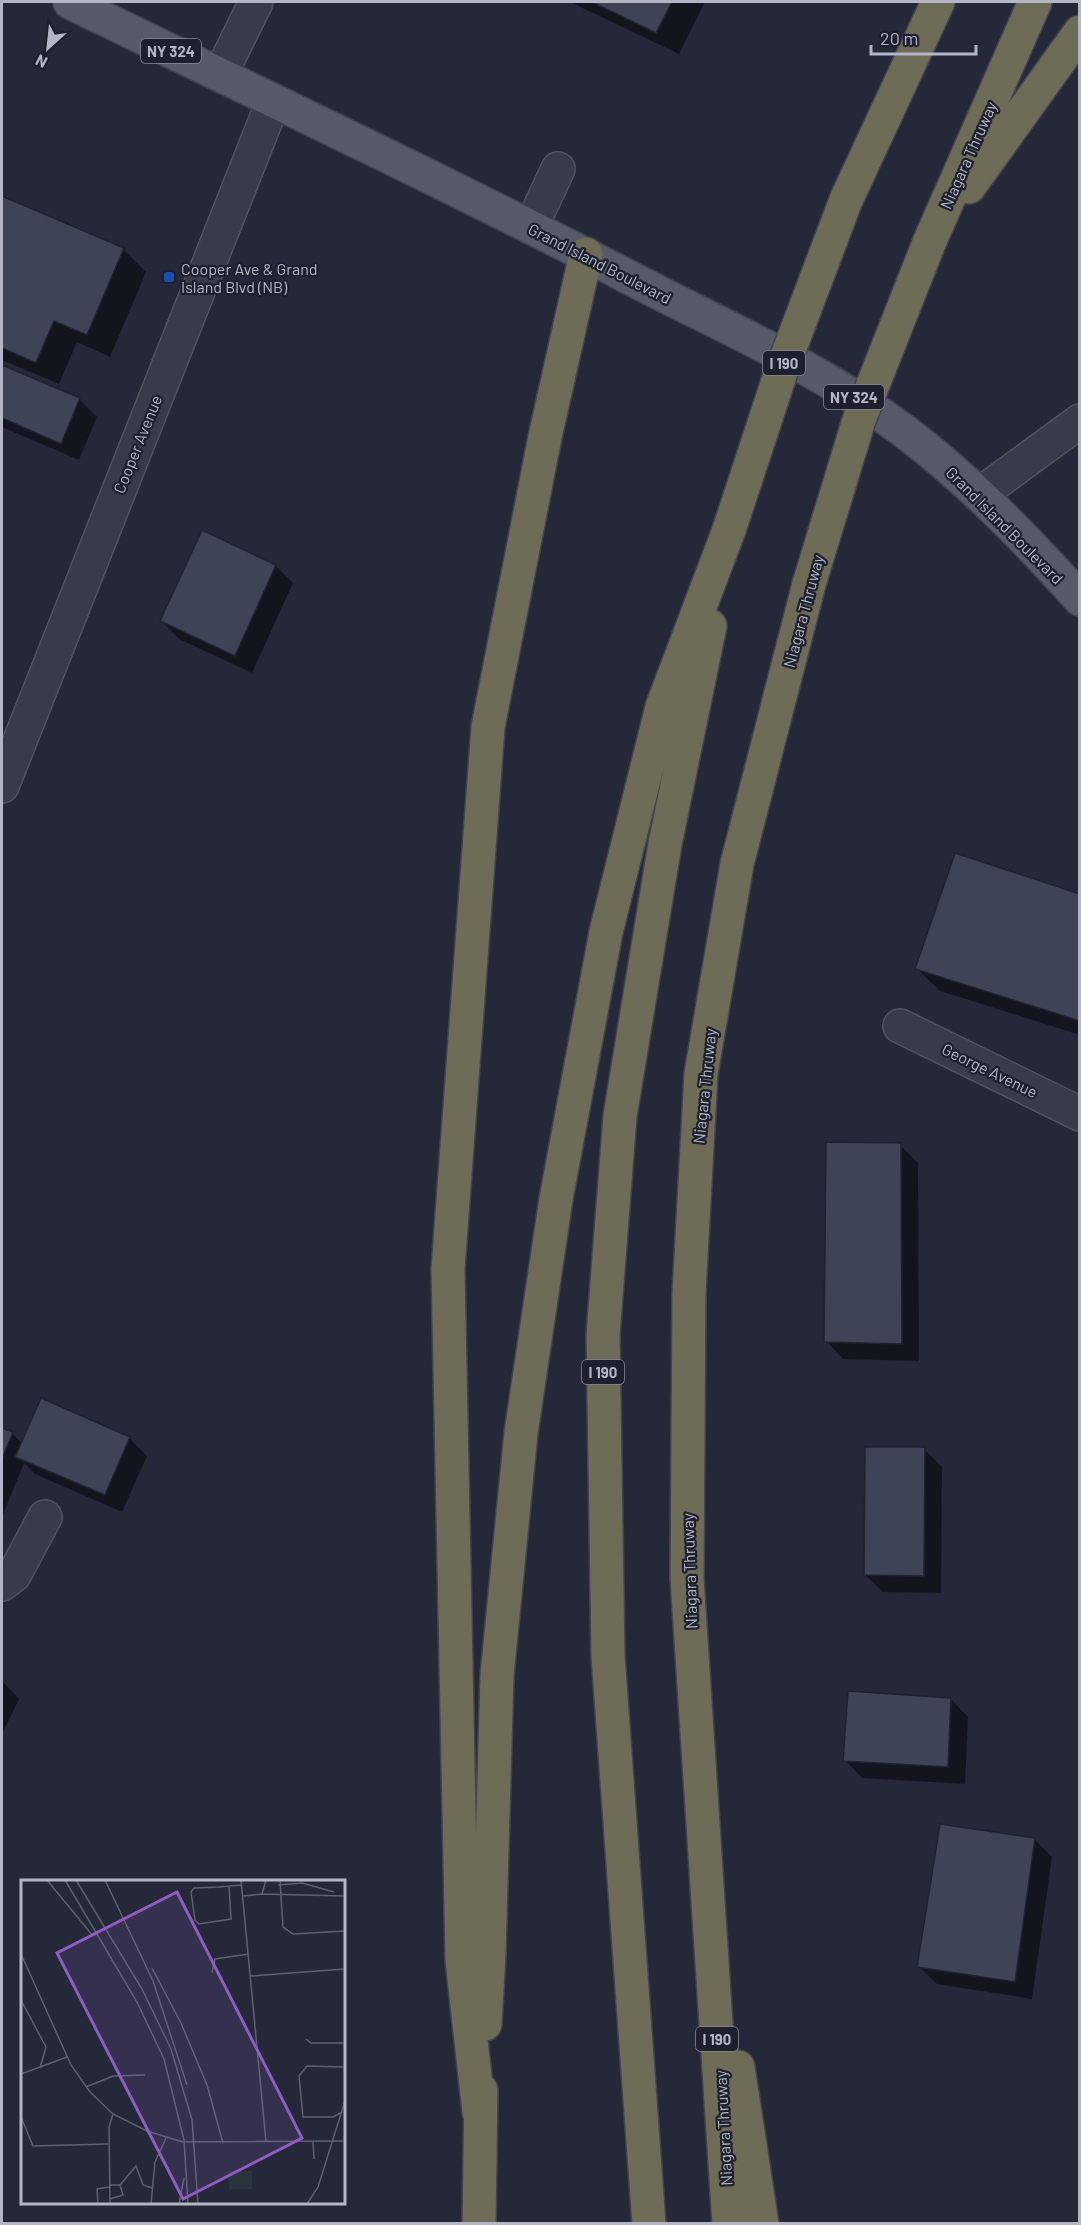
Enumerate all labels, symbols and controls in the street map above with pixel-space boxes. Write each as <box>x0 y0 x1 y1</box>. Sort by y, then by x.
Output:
north arrow <box>18 18 78 78</box>
scale bar <box>871 18 976 56</box>
text: 20 m <box>880 27 918 49</box>
road number: NY 324 <box>141 39 201 63</box>
text: N <box>32 51 50 73</box>
street label: Niagara Thruway <box>936 98 1001 212</box>
street label: Grand Island Boulevard <box>525 219 675 307</box>
place label: Cooper Ave & Grand Island Blvd (NB) <box>181 259 317 296</box>
marker: Cooper Ave & Grand Island Blvd (NB) <box>162 270 176 284</box>
road number: I 190 <box>763 351 805 375</box>
road number: NY 324 <box>824 385 884 409</box>
street label: Cooper Avenue <box>109 392 165 496</box>
street label: Grand Island Boulevard <box>942 462 1068 588</box>
street label: Niagara Thruway <box>779 552 827 669</box>
street label: Niagara Thruway <box>688 1027 720 1145</box>
street label: George Avenue <box>939 1039 1041 1101</box>
road number: I 190 <box>582 1360 624 1384</box>
street label: Niagara Thruway <box>677 1512 701 1629</box>
inset map <box>21 1880 345 2204</box>
road number: I 190 <box>696 2027 738 2051</box>
street label: Niagara Thruway <box>710 2069 736 2186</box>

